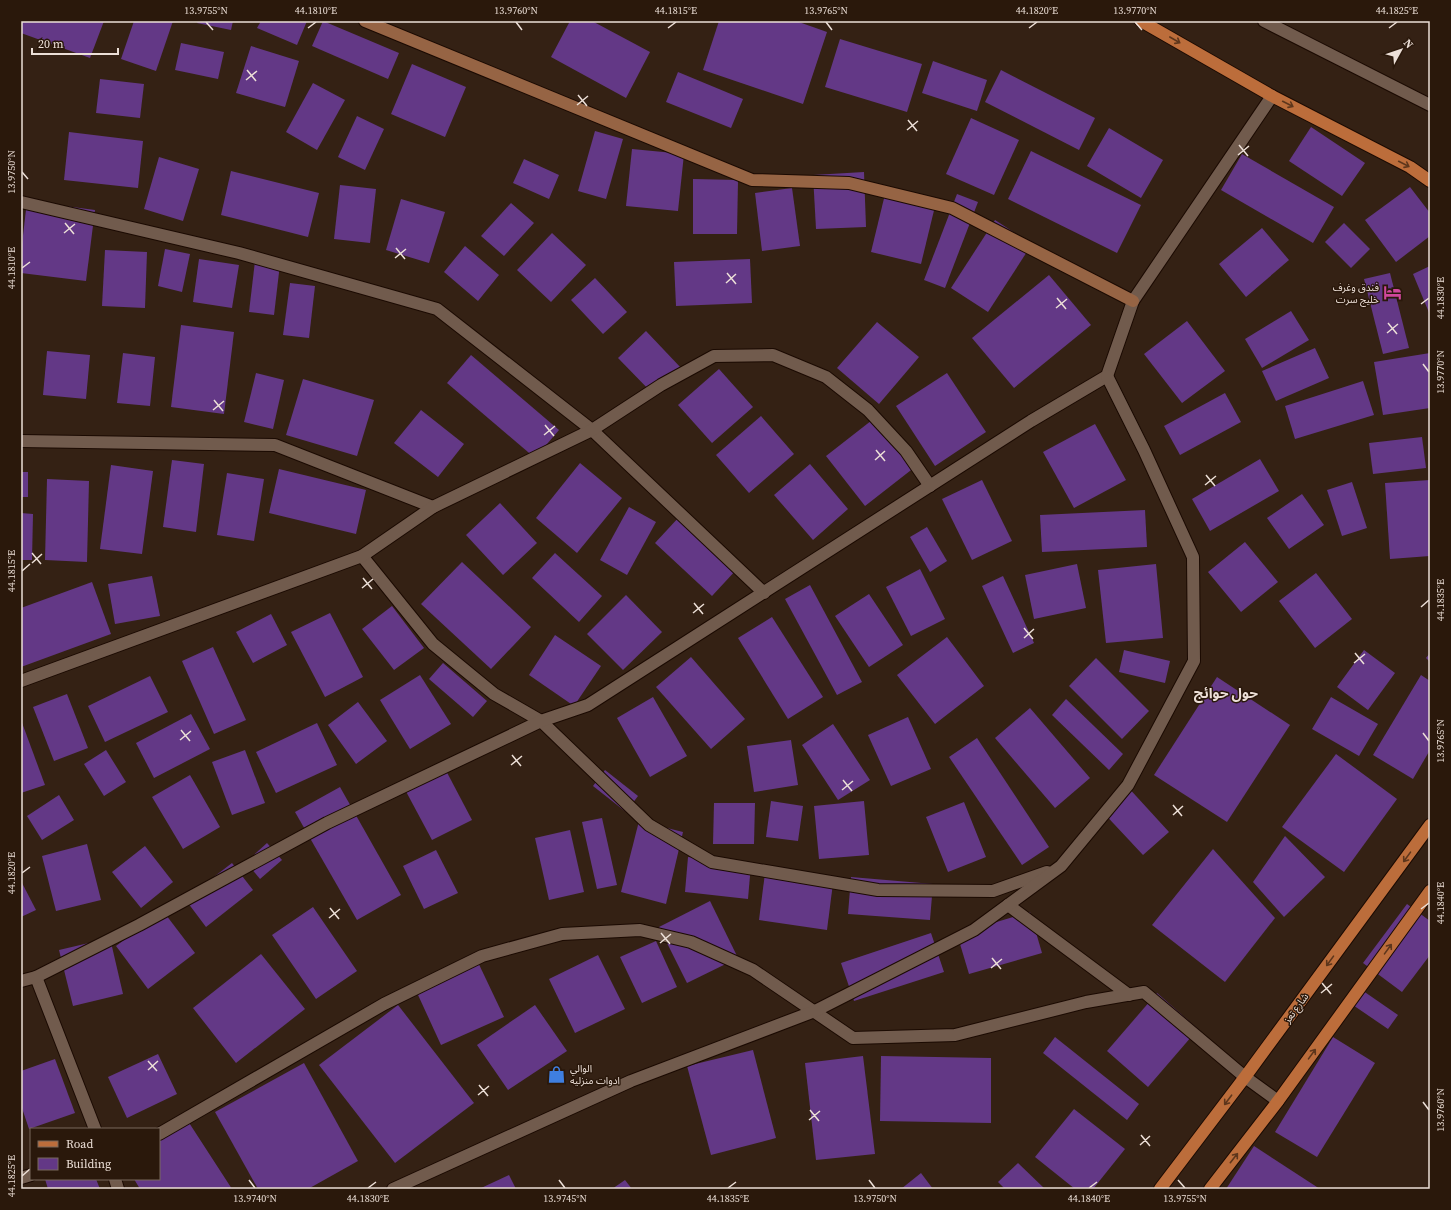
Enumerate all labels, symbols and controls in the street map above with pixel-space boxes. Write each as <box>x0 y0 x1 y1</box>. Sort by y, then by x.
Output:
text: 13.9755°N <box>184 4 228 17</box>
text: 44.1810°E <box>295 4 337 17</box>
text: 13.9760°N <box>494 4 538 17</box>
text: 44.1815°E <box>655 4 697 17</box>
text: 13.9765°N <box>804 4 848 17</box>
text: 44.1820°E <box>1016 4 1058 17</box>
text: 13.9770°N <box>1113 4 1157 17</box>
text: 44.1825°E <box>1376 4 1418 17</box>
scale bar <box>32 30 118 56</box>
north arrow <box>1381 30 1421 70</box>
text: 20 m <box>38 36 64 52</box>
text: N <box>1400 36 1417 52</box>
one-way arrow <box>1169 37 1181 45</box>
one-way arrow <box>1282 101 1294 108</box>
text: 13.9750°N <box>5 150 18 194</box>
one-way arrow <box>1398 160 1410 168</box>
text: 44.1810°E <box>5 247 18 289</box>
text: 44.1830°E <box>1434 277 1447 319</box>
place label: فندق وغرف خليج سرت <box>1333 281 1380 307</box>
hotel icon: فندق وغرف خليج سرت <box>1382 283 1402 303</box>
text: 13.9770°N <box>1434 350 1447 394</box>
text: 44.1815°E <box>5 550 18 592</box>
text: 44.1835°E <box>1434 579 1447 621</box>
district label: حول حوائج <box>1194 683 1258 703</box>
text: 13.9765°N <box>1434 719 1447 763</box>
one-way arrow <box>1403 851 1411 862</box>
text: 44.1820°E <box>5 852 18 894</box>
text: 44.1840°E <box>1434 882 1447 924</box>
one-way arrow <box>1384 944 1392 955</box>
one-way arrow <box>1326 956 1334 967</box>
street label: شارع تعز <box>1280 990 1312 1027</box>
one-way arrow <box>1308 1049 1316 1060</box>
place label: الوالي ادوات منزليه <box>570 1062 620 1087</box>
shop icon: الوالي ادوات منزليه <box>547 1064 567 1084</box>
text: 13.9760°N <box>1434 1088 1447 1132</box>
one-way arrow <box>1224 1094 1232 1105</box>
legend <box>30 1128 160 1180</box>
text: Road <box>66 1136 93 1152</box>
one-way arrow <box>1230 1153 1238 1164</box>
text: 44.1825°E <box>5 1155 18 1197</box>
text: Building <box>66 1156 111 1172</box>
text: 13.9740°N <box>233 1192 277 1205</box>
text: 44.1830°E <box>347 1192 389 1205</box>
text: 13.9745°N <box>543 1192 587 1205</box>
text: 44.1835°E <box>707 1192 749 1205</box>
text: 13.9750°N <box>853 1192 897 1205</box>
text: 44.1840°E <box>1068 1192 1110 1205</box>
text: 13.9755°N <box>1163 1192 1207 1205</box>

